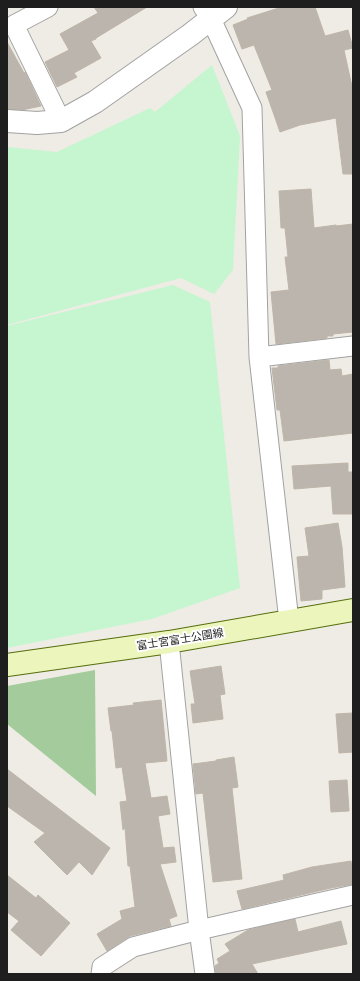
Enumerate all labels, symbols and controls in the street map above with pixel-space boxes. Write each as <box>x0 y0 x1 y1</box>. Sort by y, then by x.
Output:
street label: 富士宮富士公園線 <box>135 625 224 652</box>

